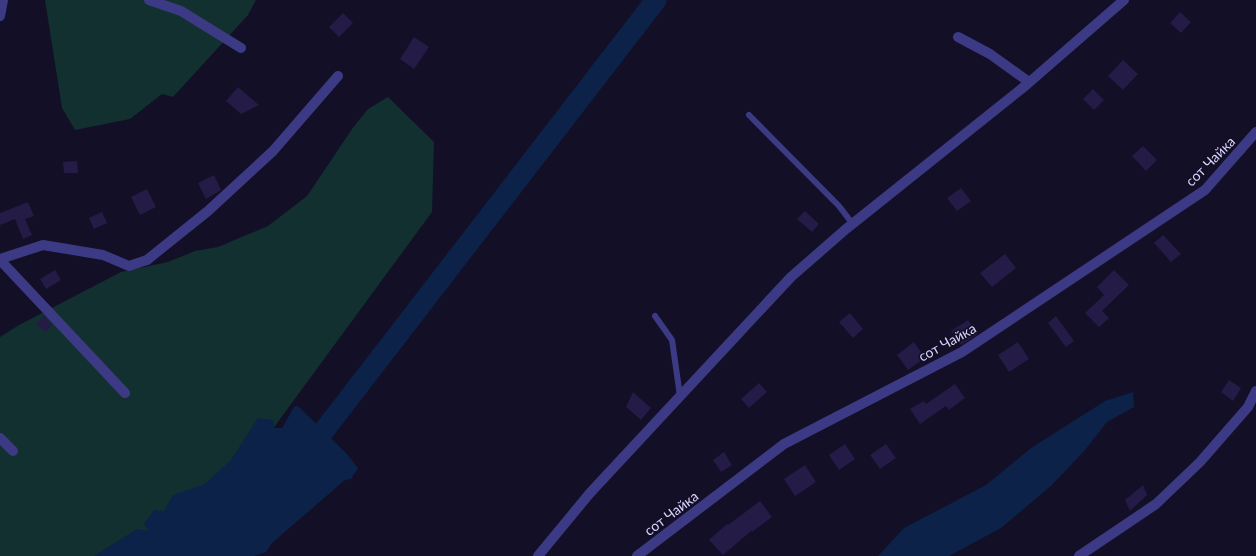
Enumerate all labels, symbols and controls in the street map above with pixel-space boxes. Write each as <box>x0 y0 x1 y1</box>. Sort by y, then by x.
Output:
street label: сот Чайка <box>1182 133 1238 189</box>
street label: сот Чайка <box>915 319 979 365</box>
street label: сот Чайка <box>641 487 701 539</box>

